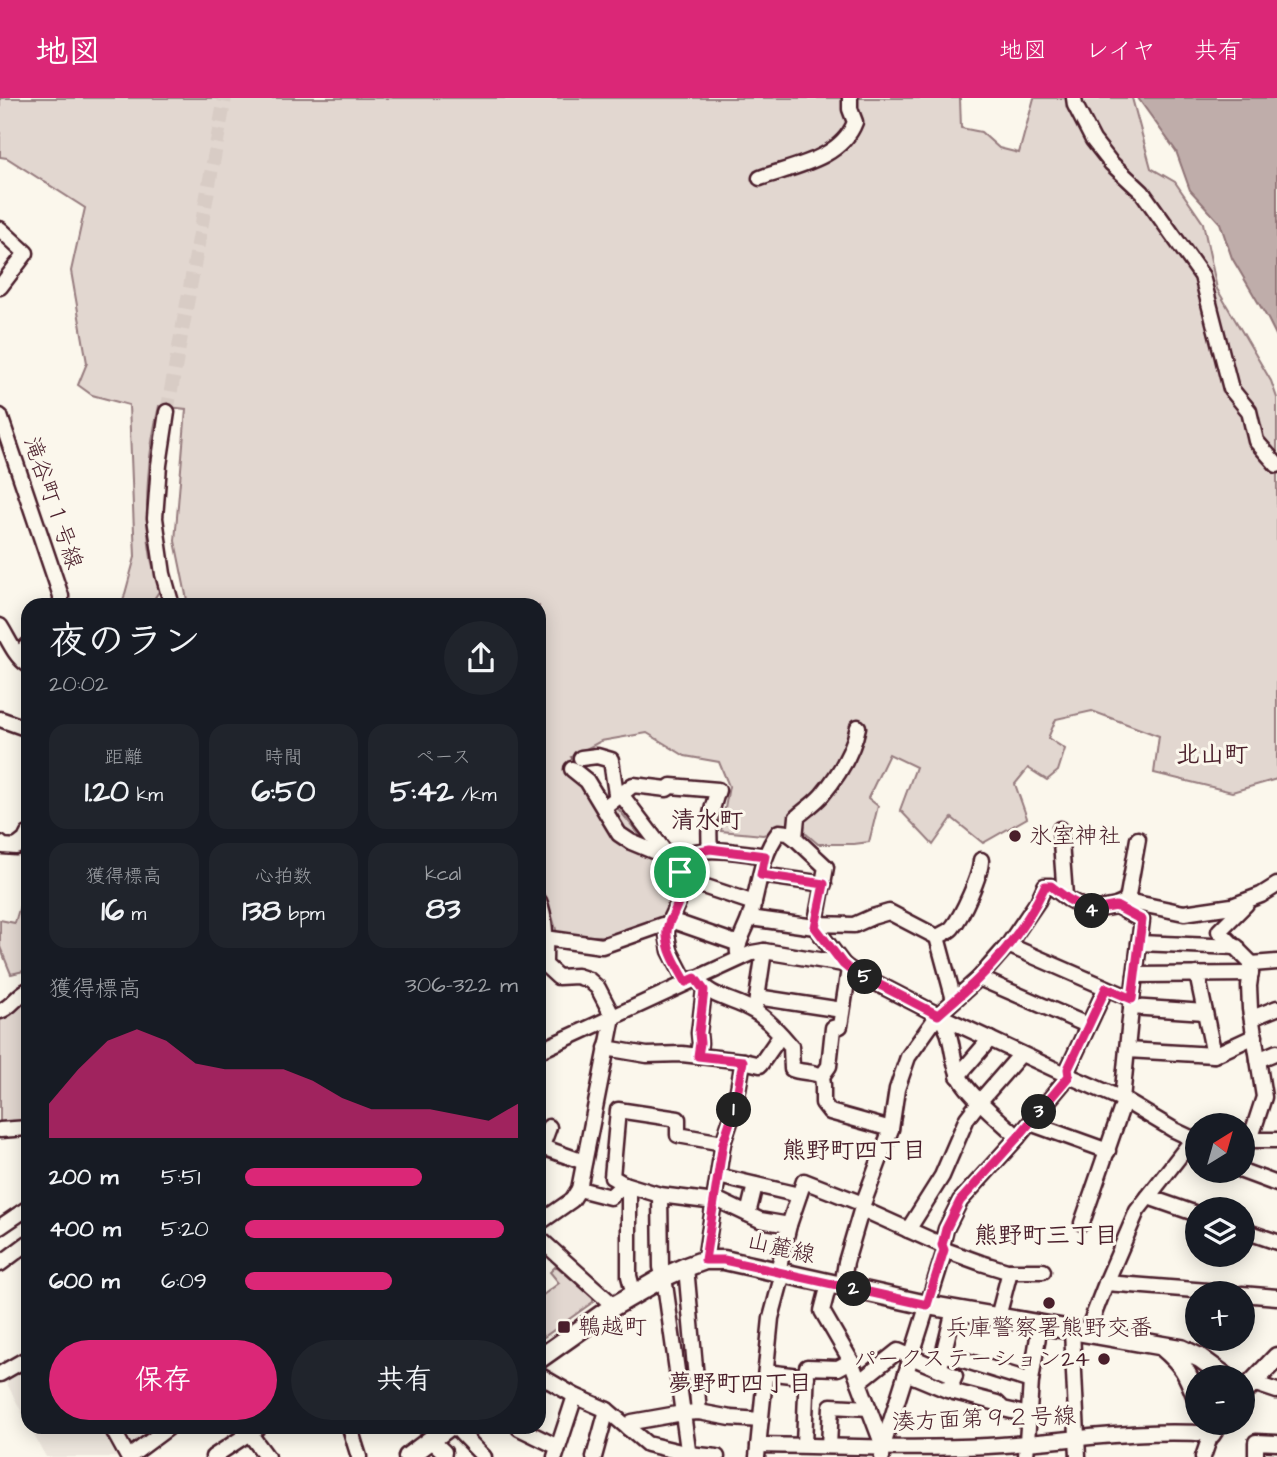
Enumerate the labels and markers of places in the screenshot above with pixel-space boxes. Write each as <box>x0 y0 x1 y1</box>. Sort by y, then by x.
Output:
place label: 氷室神社 <box>1029 820 1121 852</box>
marker: 氷室神社 <box>1007 828 1023 844</box>
pin <box>650 842 710 902</box>
pin: 4 <box>1074 894 1110 928</box>
pin: 5 <box>848 960 882 994</box>
pin: 1 <box>716 1093 752 1128</box>
pin: 3 <box>1021 1094 1056 1130</box>
pin: 2 <box>836 1272 872 1306</box>
marker: 兵庫警察署熊野交番 <box>1041 1295 1057 1311</box>
place label: 鵯越町 <box>578 1311 647 1343</box>
place label: 兵庫警察署熊野交番 <box>946 1312 1153 1344</box>
marker: 鵯越町 <box>556 1319 572 1335</box>
place label: パークステーション24 <box>854 1343 1090 1375</box>
marker: パークステーション24 <box>1096 1351 1112 1367</box>

